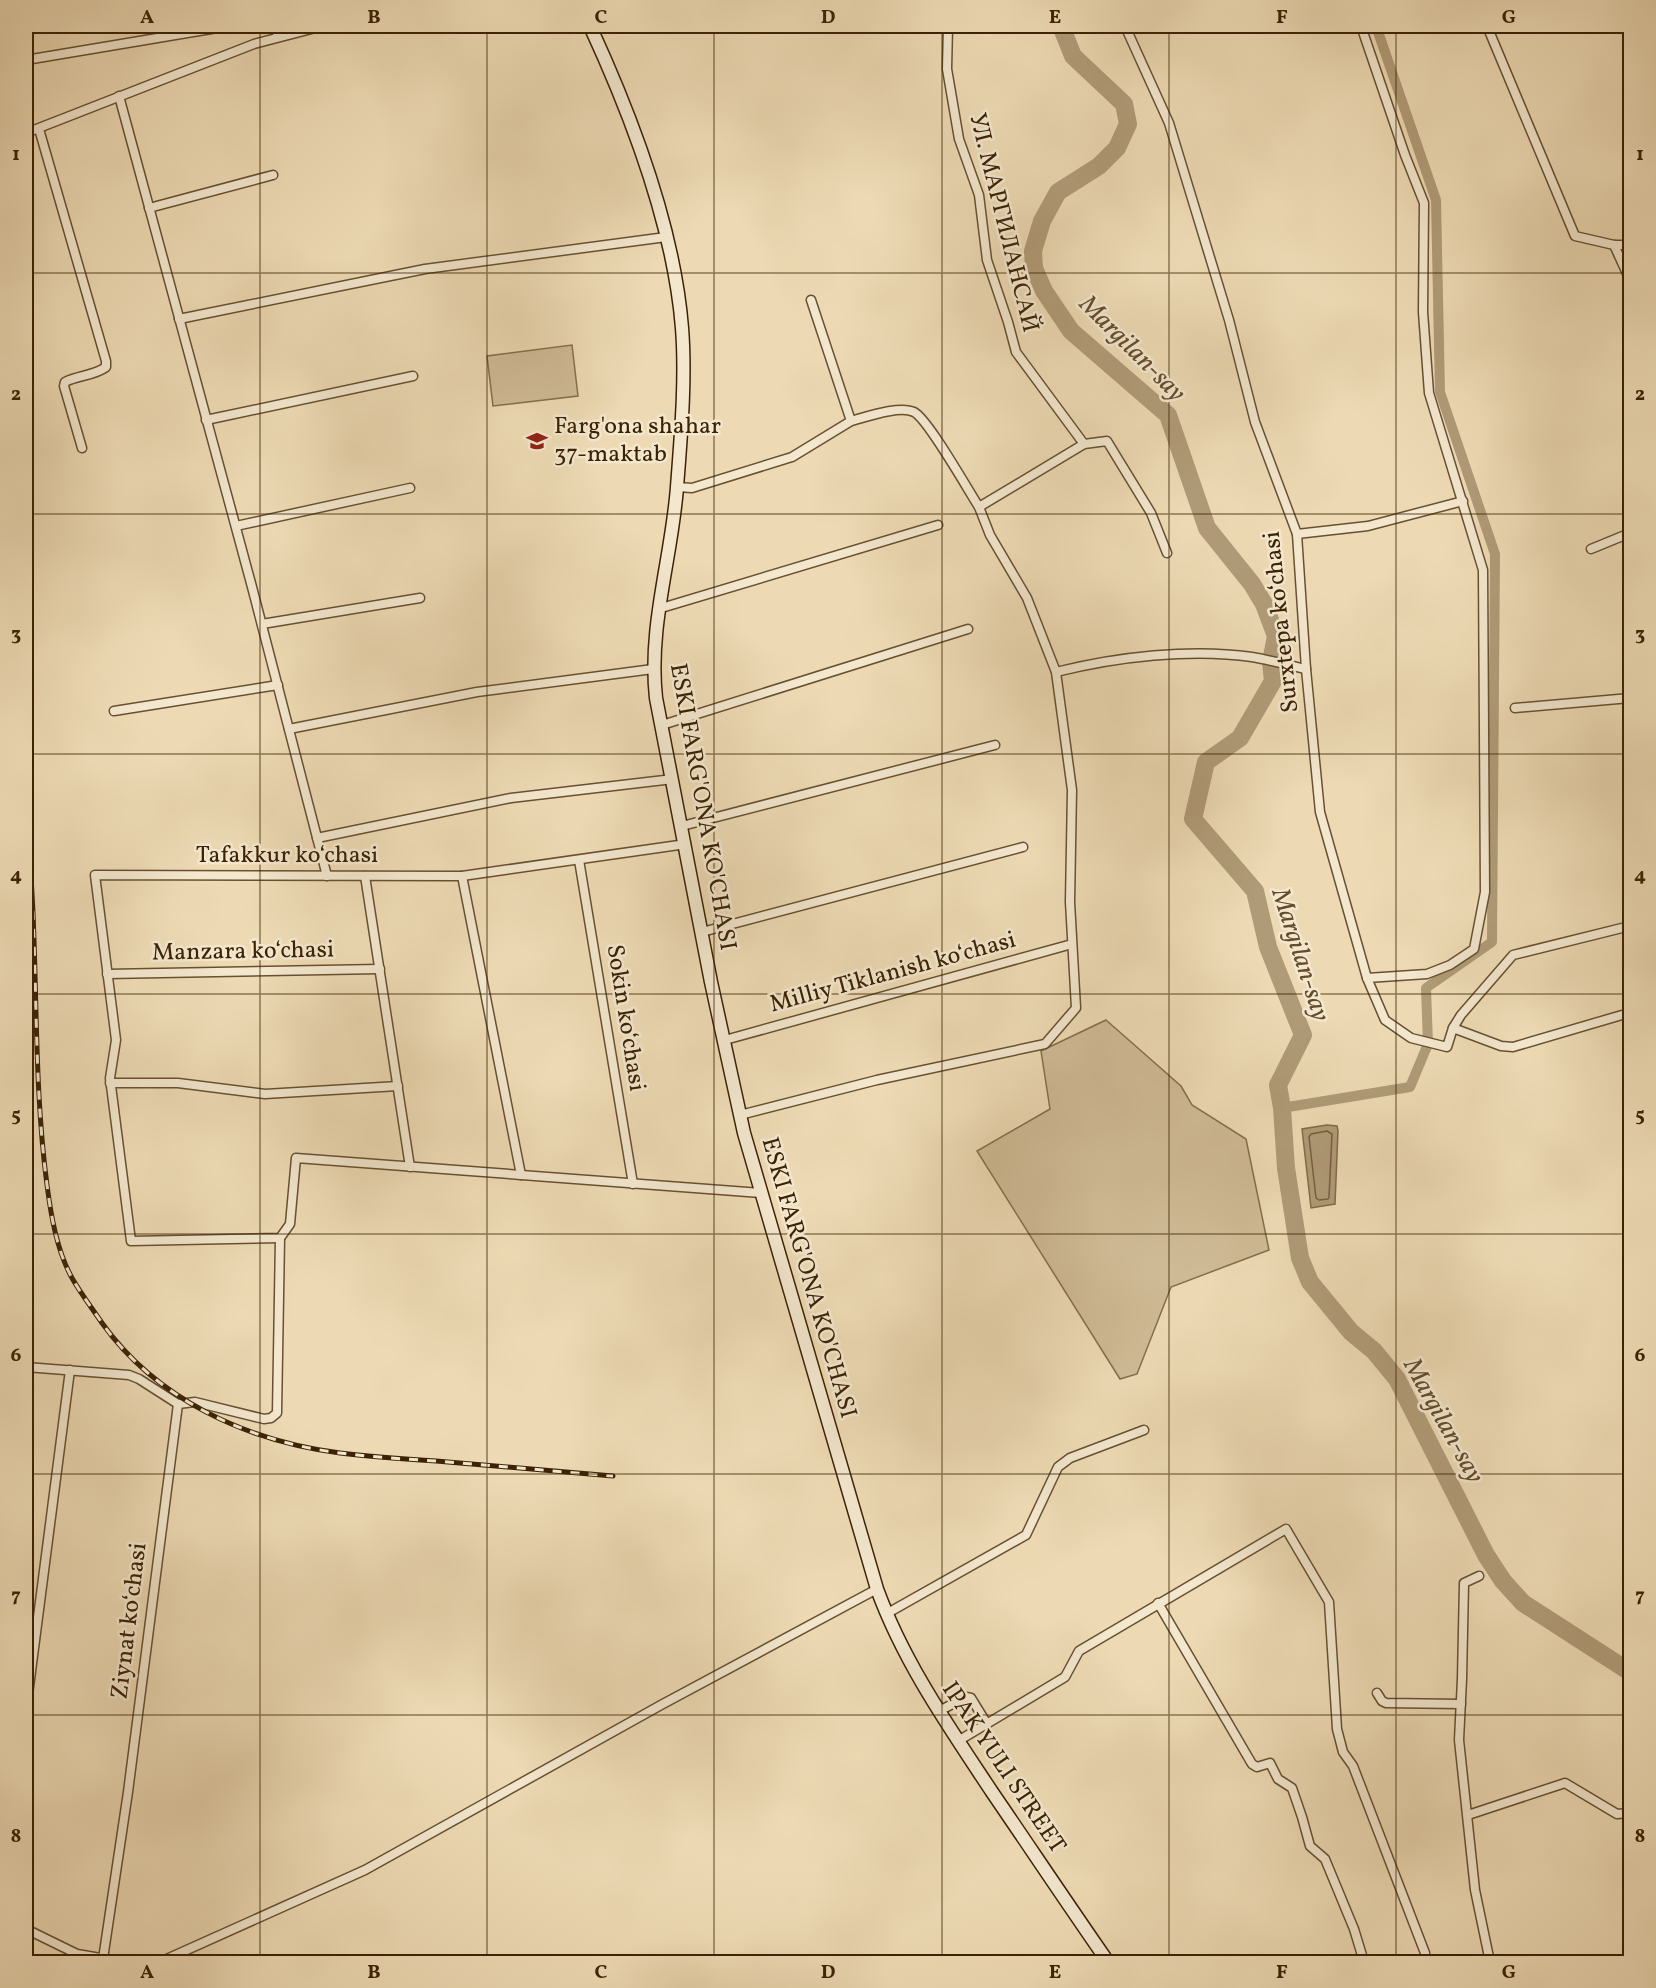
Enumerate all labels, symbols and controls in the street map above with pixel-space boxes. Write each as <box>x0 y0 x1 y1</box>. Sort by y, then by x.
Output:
text: A <box>140 4 154 32</box>
text: B <box>367 4 381 32</box>
text: C <box>595 4 608 32</box>
text: D <box>821 4 835 32</box>
text: E <box>1049 4 1061 32</box>
text: F <box>1276 4 1288 32</box>
text: G <box>1502 4 1516 32</box>
street label: УЛ. МАРГИЛАНСАЙ <box>959 110 1047 336</box>
text: 1 <box>12 141 20 169</box>
text: 1 <box>1636 141 1644 169</box>
water label: Margilan-say <box>1070 287 1194 411</box>
text: 2 <box>11 381 21 409</box>
text: 2 <box>1635 381 1645 409</box>
place label: Farg'ona shahar 37-maktab <box>554 410 721 472</box>
school or university icon: Farg'ona shahar 37-maktab <box>525 429 549 453</box>
street label: Surxtepa koʻchasi <box>1256 530 1308 714</box>
text: 3 <box>11 621 21 649</box>
text: 3 <box>1635 621 1645 649</box>
street label: ESKI FARG'ONA KO'CHASI <box>660 661 744 953</box>
street label: Tafakkur koʻchasi <box>196 839 378 873</box>
text: 4 <box>10 862 22 890</box>
text: 4 <box>1634 862 1646 890</box>
water label: Margilan-say <box>1261 883 1339 1026</box>
street label: Milliy Tiklanish koʻchasi <box>766 924 1020 1022</box>
street label: Manzara koʻchasi <box>151 933 335 971</box>
street label: Sokin koʻchasi <box>597 942 653 1094</box>
text: 5 <box>11 1102 21 1130</box>
text: 5 <box>1635 1102 1645 1130</box>
street label: ESKI FARG'ONA KO'CHASI <box>752 1133 864 1423</box>
text: 6 <box>11 1342 22 1370</box>
text: 6 <box>1635 1342 1646 1370</box>
water label: Margilan-say <box>1393 1351 1492 1490</box>
street label: Ziynat koʻchasi <box>104 1541 156 1701</box>
text: 7 <box>11 1582 21 1610</box>
text: 7 <box>1635 1582 1645 1610</box>
street label: IPAK YULI STREET <box>933 1675 1073 1861</box>
text: 8 <box>11 1823 21 1851</box>
text: 8 <box>1635 1823 1645 1851</box>
text: A <box>140 1959 154 1987</box>
text: B <box>367 1959 381 1987</box>
text: C <box>595 1959 608 1987</box>
text: D <box>821 1959 835 1987</box>
text: E <box>1049 1959 1061 1987</box>
text: F <box>1276 1959 1288 1987</box>
text: G <box>1502 1959 1516 1987</box>

